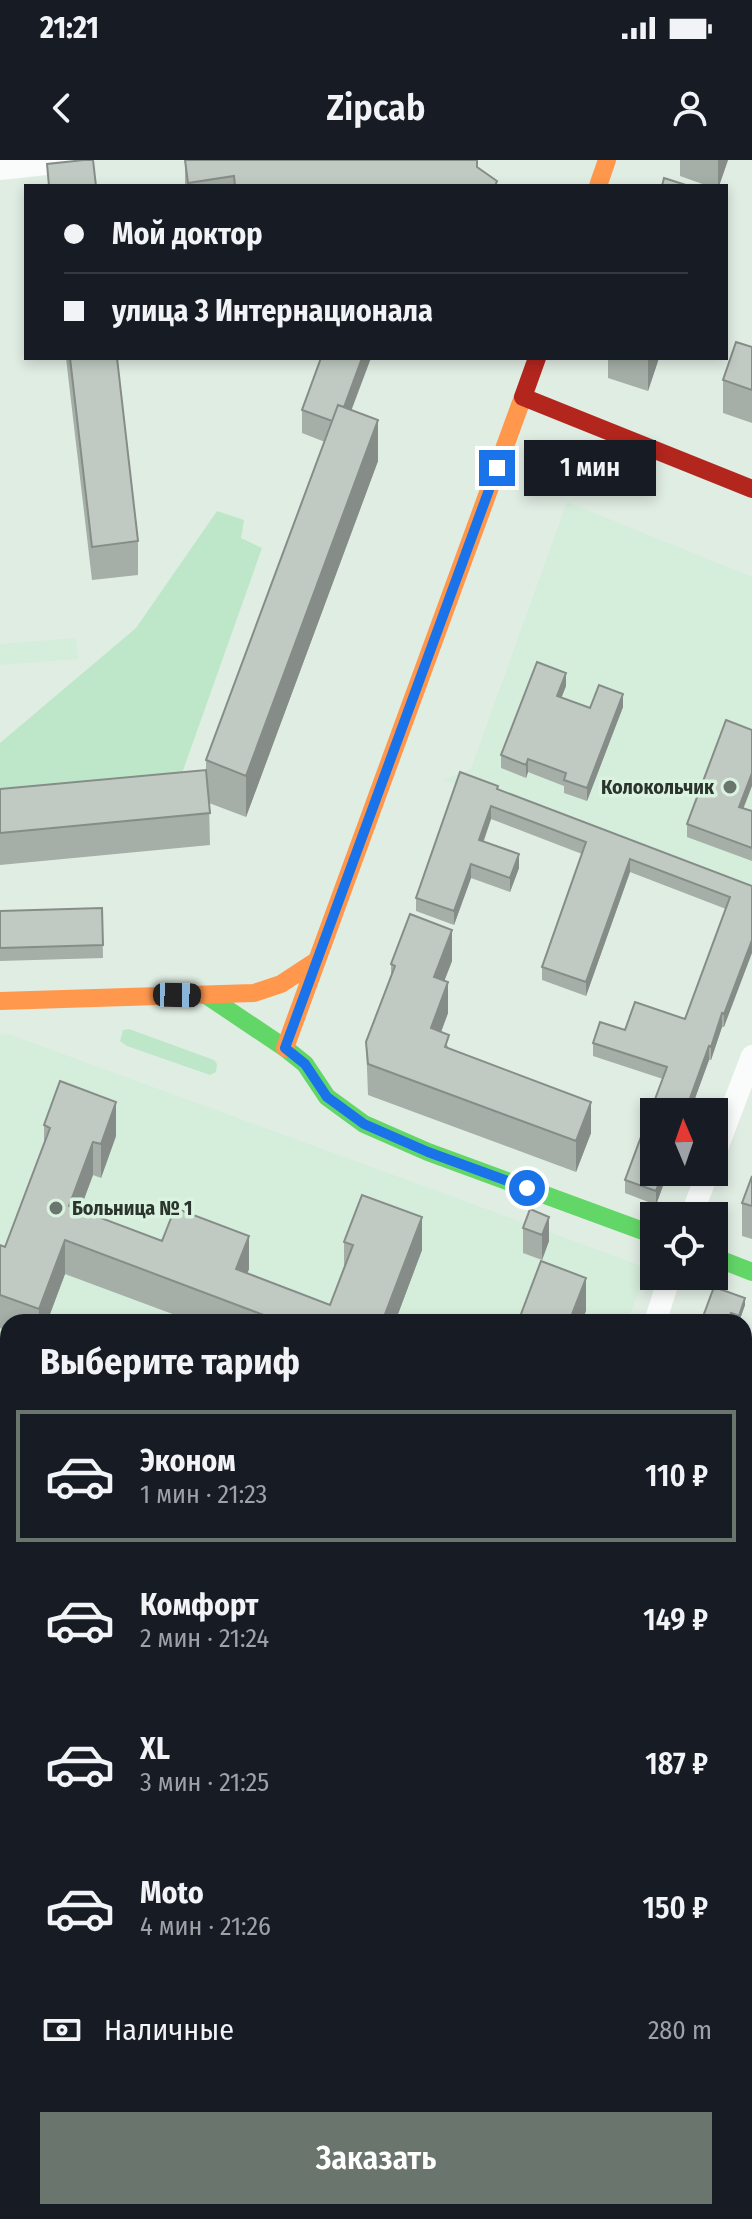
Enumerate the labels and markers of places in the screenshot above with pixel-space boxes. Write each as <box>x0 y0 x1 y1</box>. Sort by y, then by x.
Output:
place label: Колокольчик <box>601 775 715 799</box>
marker: Колокольчик <box>721 778 739 796</box>
place label: Больница № 1 <box>72 1196 192 1220</box>
marker: Больница № 1 <box>47 1199 65 1217</box>

